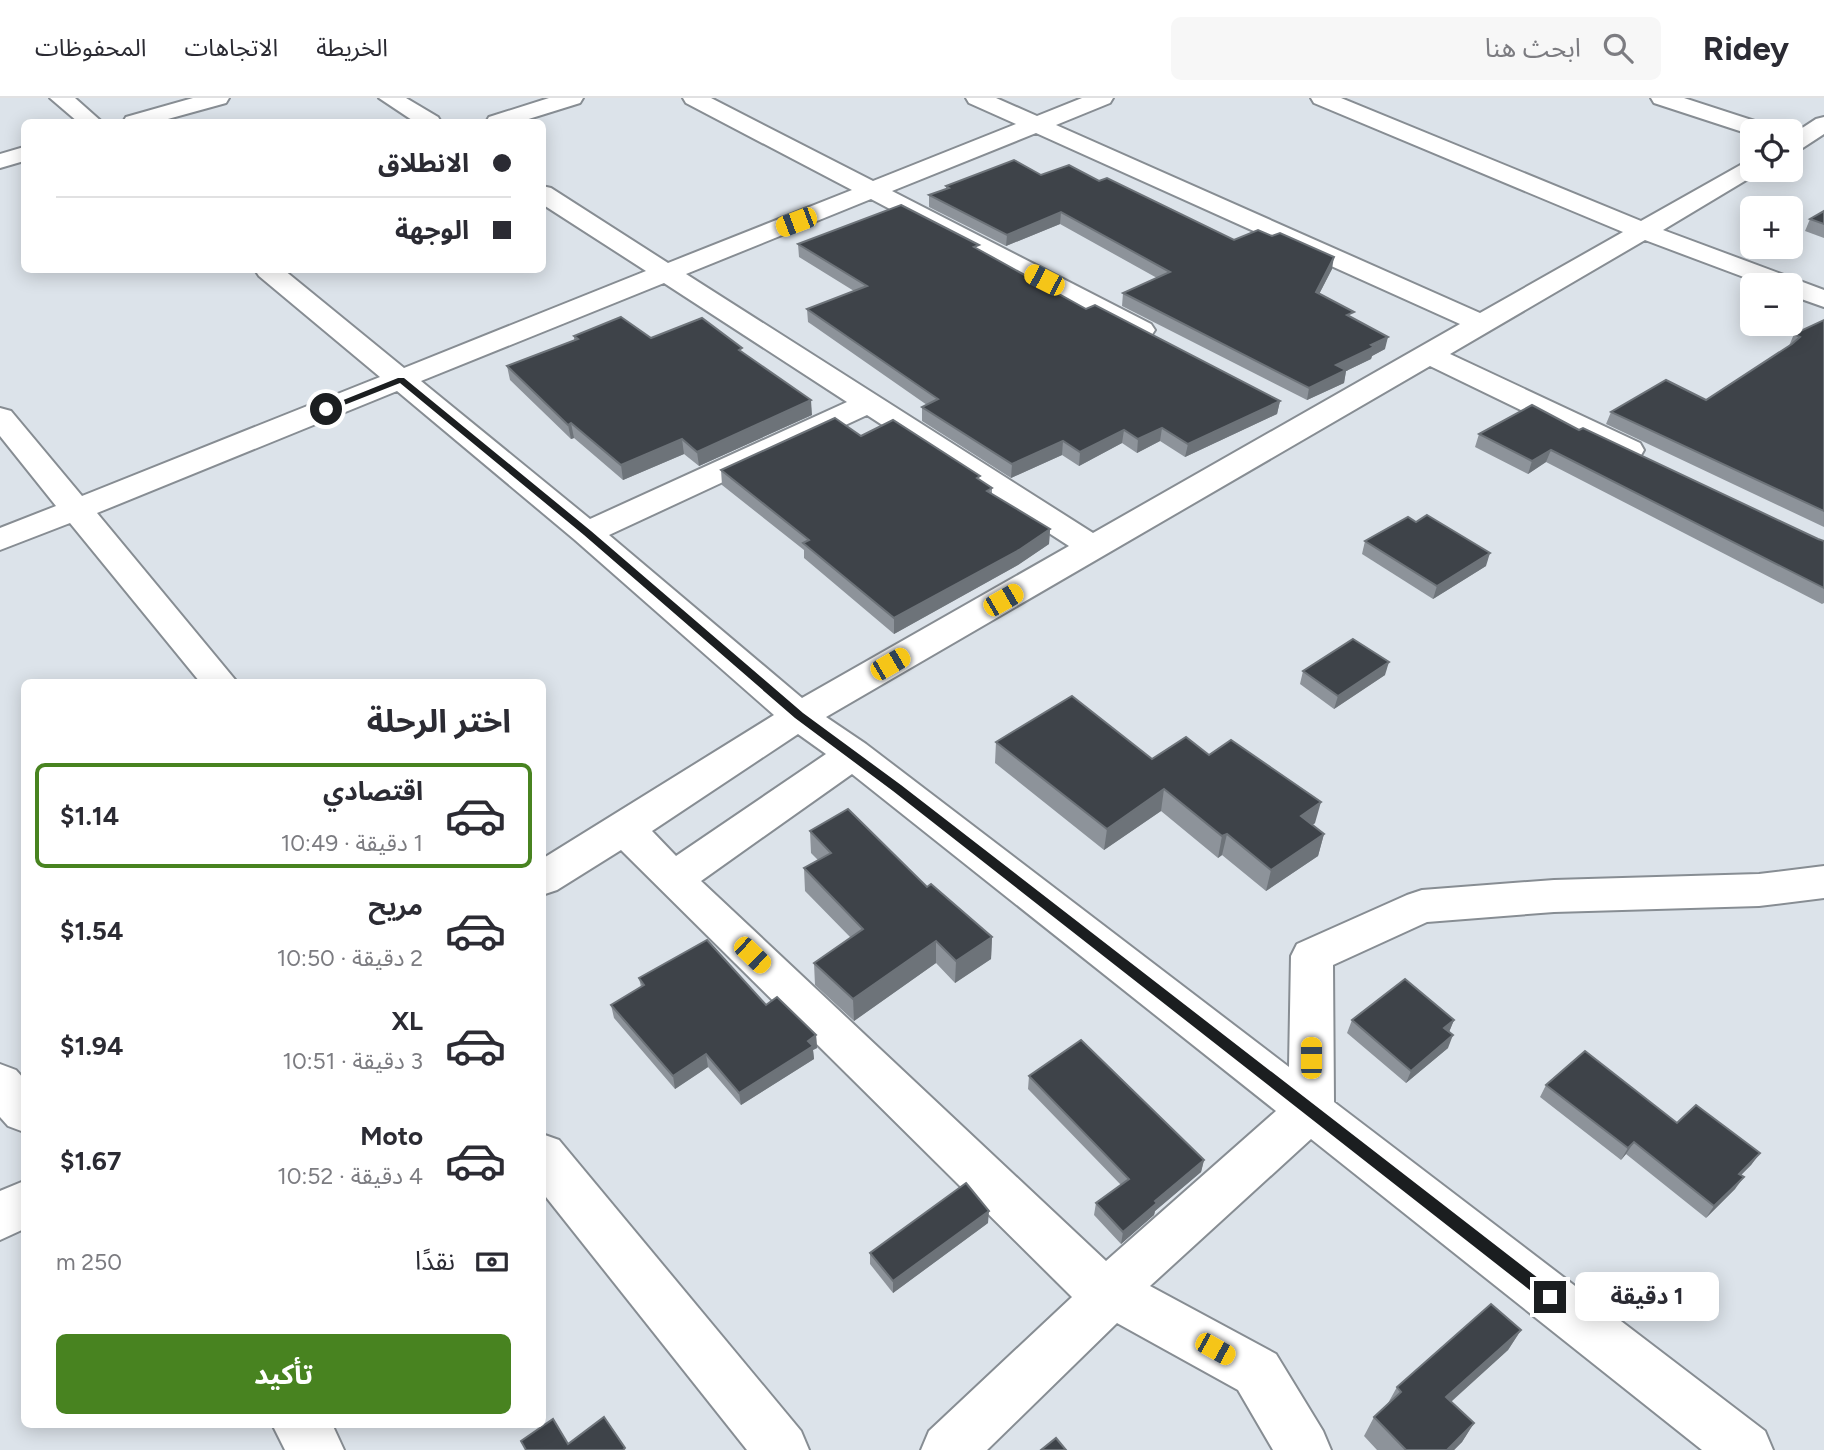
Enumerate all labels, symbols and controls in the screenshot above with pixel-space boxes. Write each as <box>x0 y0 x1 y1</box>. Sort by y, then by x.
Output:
search box <box>1171 17 1661 80</box>
icon: search <box>1599 29 1637 67</box>
text: Ridey <box>1703 29 1789 68</box>
text: ابحث هنا <box>1485 32 1581 64</box>
text: المحفوظات <box>35 33 146 62</box>
text: الاتجاهات <box>184 33 278 62</box>
text: الخريطة <box>316 33 388 62</box>
map controls <box>1740 119 1803 336</box>
button: locate <box>1740 119 1803 182</box>
text: الانطلاق <box>378 147 469 179</box>
button: + <box>1740 196 1803 259</box>
car <box>773 205 820 239</box>
text: الوجهة <box>395 214 469 246</box>
car <box>1021 261 1068 299</box>
button: − <box>1740 273 1803 336</box>
route start <box>310 393 342 425</box>
car <box>980 580 1027 620</box>
car <box>867 644 914 684</box>
text: اختر الرحلة <box>367 702 511 740</box>
text: اقتصادي <box>323 775 423 807</box>
icon: car <box>444 784 507 847</box>
text: $1.14 <box>60 800 119 832</box>
text: 1 دقيقة · 10:49 <box>281 829 423 857</box>
text: مريح <box>368 890 423 922</box>
icon: car <box>444 899 507 962</box>
text: $1.54 <box>60 915 123 947</box>
car <box>730 933 775 977</box>
text: 2 دقيقة · 10:50 <box>277 944 423 972</box>
text: XL <box>391 1005 423 1037</box>
icon: car <box>444 1014 507 1077</box>
text: $1.94 <box>60 1030 123 1062</box>
car <box>1301 1037 1322 1079</box>
text: 3 دقيقة · 10:51 <box>282 1047 423 1075</box>
text: Moto <box>360 1120 423 1152</box>
icon: car <box>444 1129 507 1192</box>
text: $1.67 <box>60 1145 121 1177</box>
text: 4 دقيقة · 10:52 <box>277 1162 423 1190</box>
icon: cash <box>473 1243 511 1281</box>
text: نقدًا <box>415 1245 455 1277</box>
text: 250 m <box>56 1248 122 1276</box>
callout: 1 دقيقة <box>1574 1272 1718 1322</box>
route end <box>1534 1281 1566 1313</box>
text: 1 دقيقة <box>1610 1282 1684 1310</box>
car <box>1192 1330 1239 1368</box>
button: تأكيد <box>56 1334 511 1414</box>

